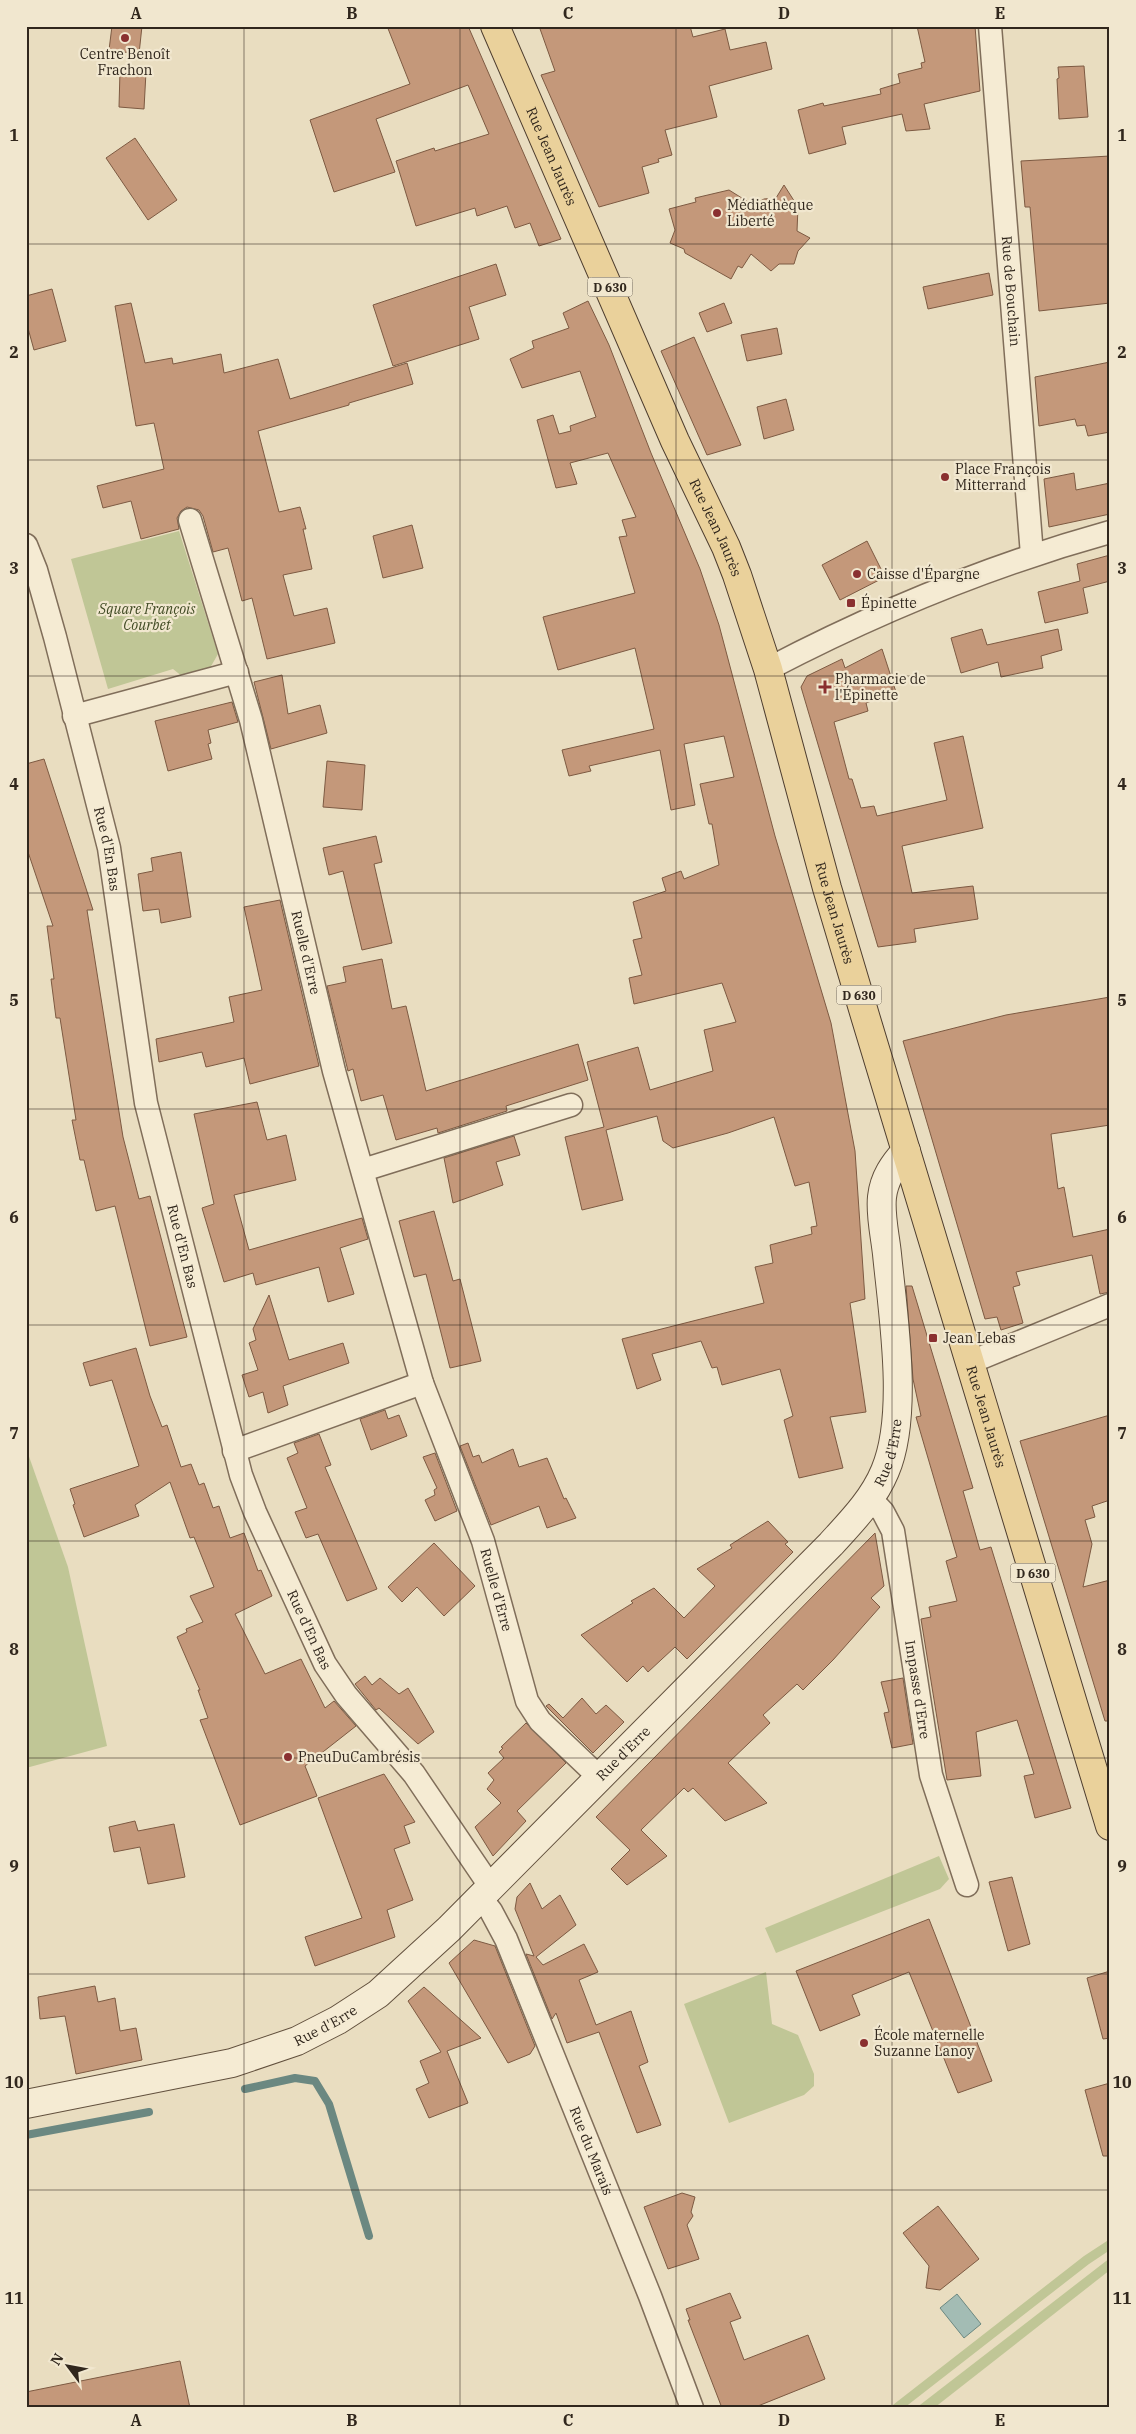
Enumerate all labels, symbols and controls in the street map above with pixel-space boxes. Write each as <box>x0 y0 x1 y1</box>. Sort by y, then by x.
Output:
text: A <box>130 3 142 23</box>
text: B <box>346 3 358 23</box>
text: C <box>563 3 573 23</box>
text: D <box>778 3 790 23</box>
text: E <box>995 3 1005 23</box>
marker: Centre Benoît Frachon <box>119 32 131 44</box>
place label: Centre Benoît Frachon <box>80 45 170 79</box>
street label: Rue Jean Jaurès <box>522 104 581 208</box>
text: 1 <box>9 125 19 145</box>
text: 1 <box>1117 125 1127 145</box>
place label: Médiathèque Liberté <box>727 196 813 230</box>
marker: Médiathèque Liberté <box>711 207 723 219</box>
street label: Rue de Bouchain <box>998 235 1024 347</box>
road number: D 630 <box>588 278 632 296</box>
text: 2 <box>9 342 19 362</box>
text: 2 <box>1117 342 1127 362</box>
place label: Place François Mitterrand <box>955 460 1051 494</box>
marker: Place François Mitterrand <box>939 471 951 483</box>
street label: Rue Jean Jaurès <box>685 476 746 579</box>
text: 3 <box>9 558 19 578</box>
text: 3 <box>1117 558 1127 578</box>
place label: Caisse d'Épargne <box>867 564 980 583</box>
marker: Caisse d'Épargne <box>851 568 863 580</box>
place label: Épinette <box>861 593 917 612</box>
marker: Épinette <box>845 597 857 609</box>
park label: Square François Courbet <box>98 600 196 634</box>
place label: Pharmacie de l'Épinette <box>835 670 926 704</box>
marker: Pharmacie de l'Épinette <box>819 681 831 693</box>
text: 4 <box>9 774 19 794</box>
text: 4 <box>1117 774 1127 794</box>
street label: Rue d'En Bas <box>90 805 124 893</box>
street label: Rue Jean Jaurès <box>811 860 858 966</box>
street label: Ruelle d'Erre <box>287 909 325 996</box>
road number: D 630 <box>836 986 882 1004</box>
text: 5 <box>9 990 19 1010</box>
text: 5 <box>1117 990 1127 1010</box>
street label: Rue d'En Bas <box>163 1203 202 1290</box>
text: 6 <box>9 1207 19 1227</box>
text: 6 <box>1117 1207 1127 1227</box>
place label: Jean Lebas <box>943 1329 1016 1347</box>
marker: Jean Lebas <box>927 1332 939 1344</box>
street label: Rue Jean Jaurès <box>962 1363 1010 1470</box>
street label: Rue d'Erre <box>870 1418 906 1490</box>
text: 7 <box>9 1423 19 1443</box>
text: 7 <box>1117 1423 1127 1443</box>
street label: Ruelle d'Erre <box>476 1546 516 1633</box>
road number: D 630 <box>1010 1564 1056 1582</box>
street label: Rue d'En Bas <box>283 1587 335 1673</box>
text: 8 <box>9 1639 19 1659</box>
street label: Impasse d'Erre <box>901 1639 934 1740</box>
text: 8 <box>1117 1639 1127 1659</box>
street label: Rue d'Erre <box>592 1722 654 1784</box>
place label: PneuDuCambrésis <box>298 1748 421 1766</box>
marker: PneuDuCambrésis <box>282 1751 294 1763</box>
text: 9 <box>9 1856 19 1876</box>
text: 9 <box>1117 1856 1127 1876</box>
street label: Rue d'Erre <box>291 2001 361 2050</box>
place label: École maternelle Suzanne Lanoy <box>874 2025 985 2060</box>
marker: École maternelle Suzanne Lanoy <box>858 2037 870 2049</box>
text: 10 <box>4 2072 24 2092</box>
text: 10 <box>1112 2072 1132 2092</box>
street label: Rue du Marais <box>565 2104 617 2198</box>
text: 11 <box>4 2288 24 2308</box>
text: 11 <box>1112 2288 1132 2308</box>
north arrow <box>42 2342 92 2392</box>
text: N <box>46 2350 68 2369</box>
text: A <box>130 2410 142 2430</box>
text: B <box>346 2410 358 2430</box>
text: C <box>563 2410 573 2430</box>
text: D <box>778 2410 790 2430</box>
text: E <box>995 2410 1005 2430</box>

